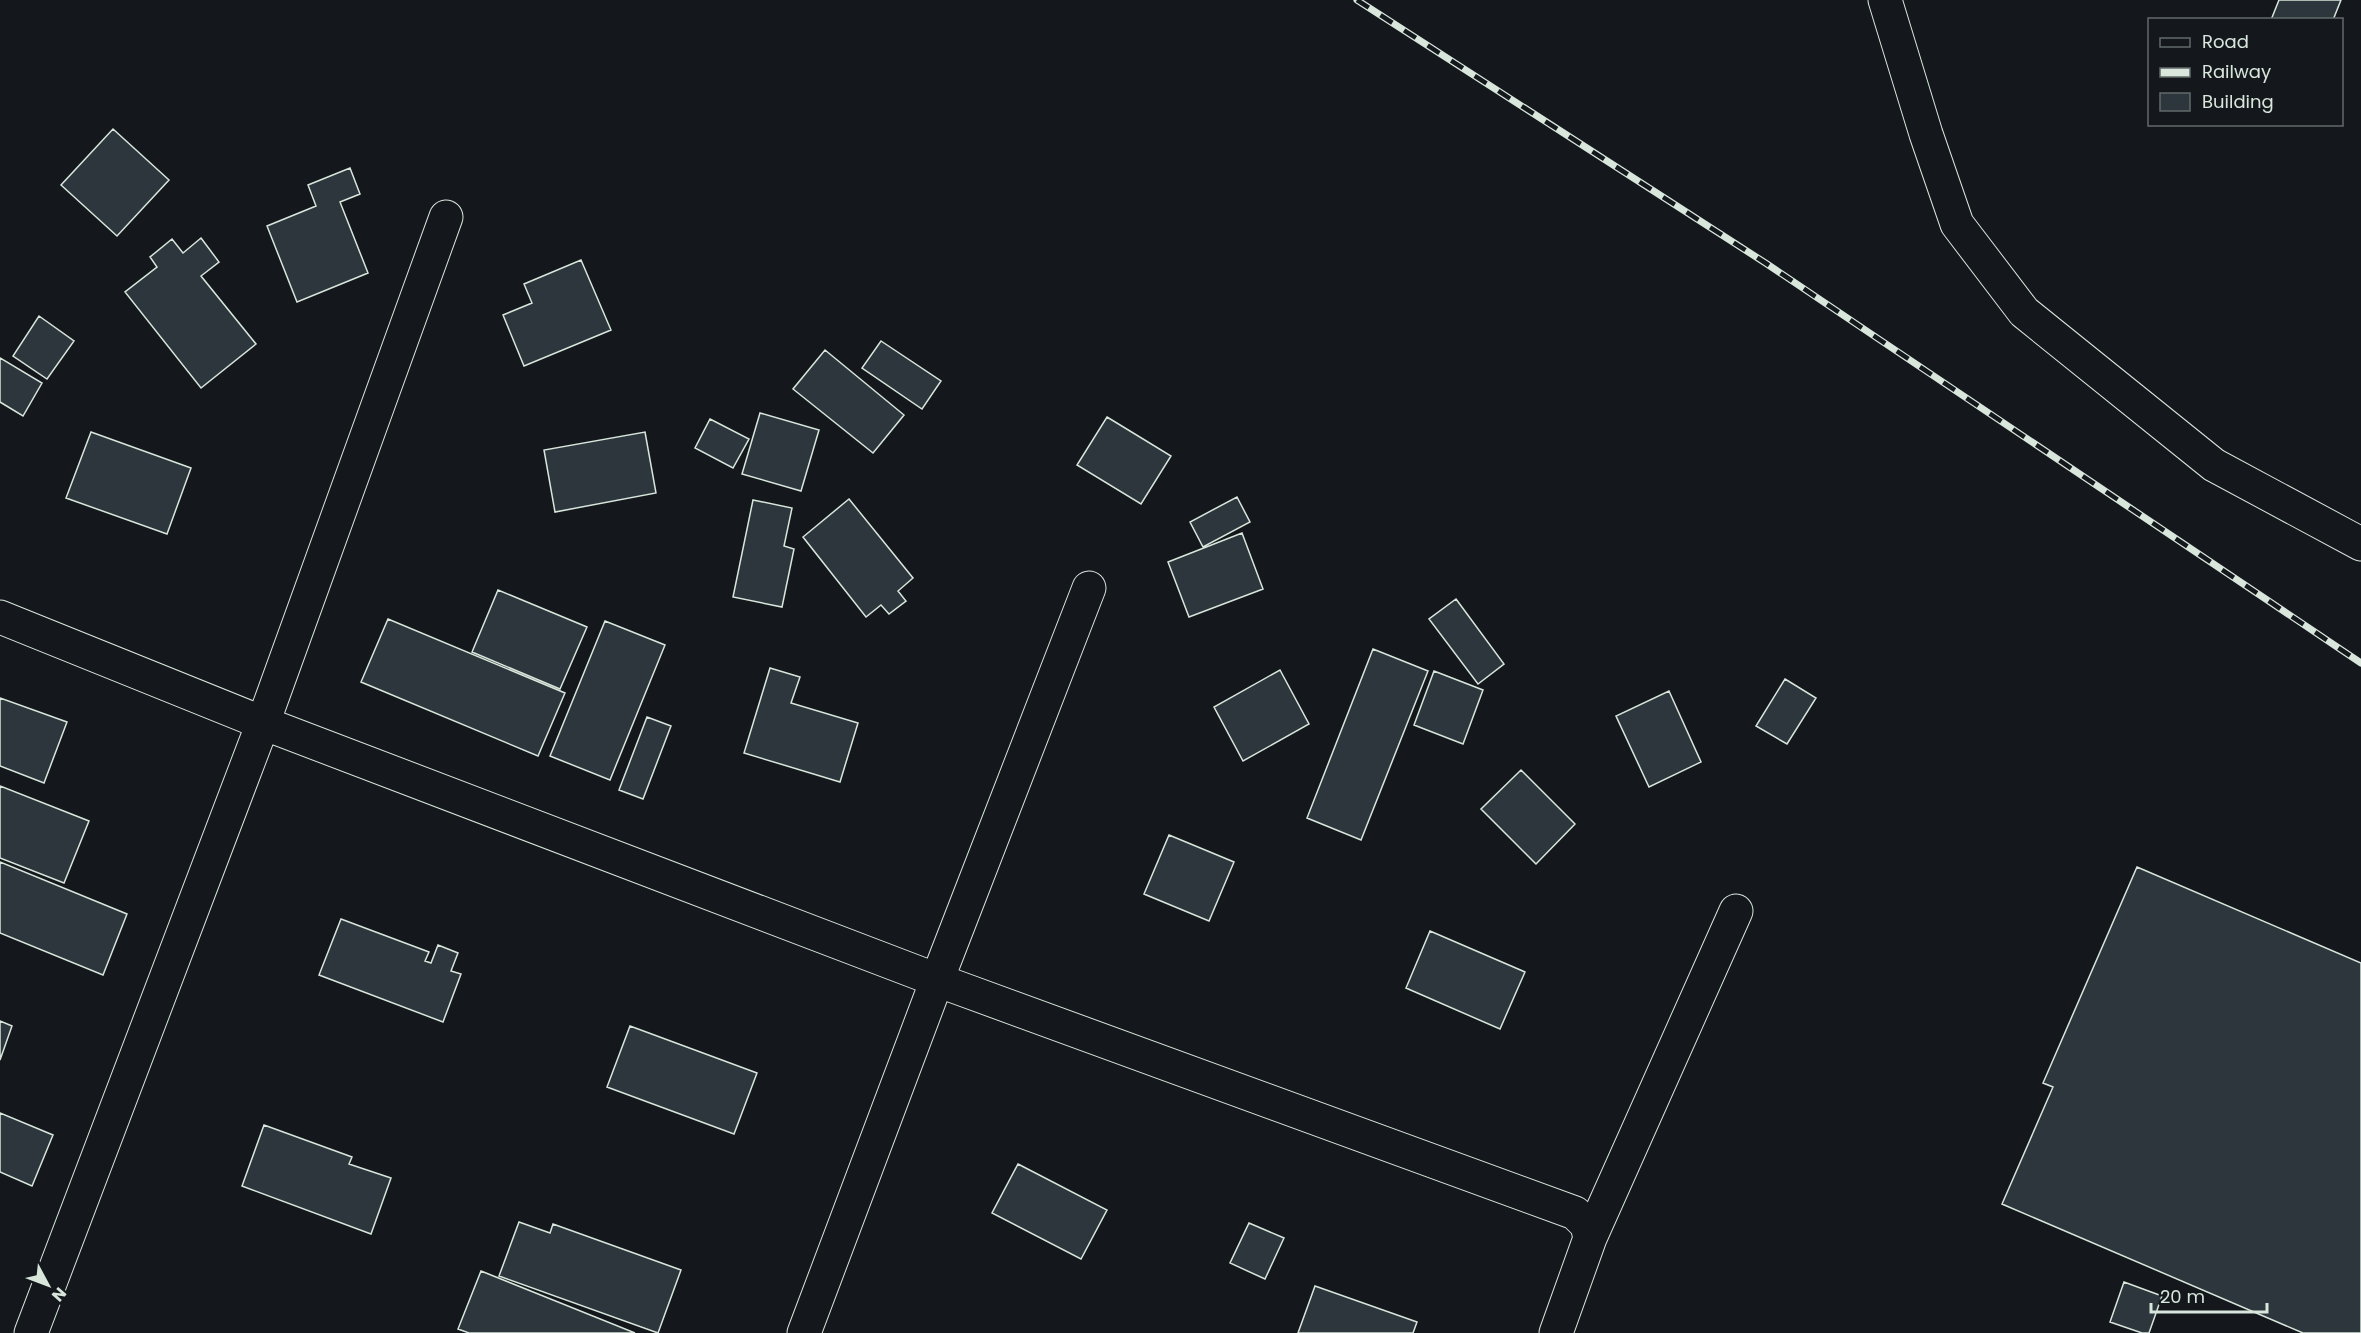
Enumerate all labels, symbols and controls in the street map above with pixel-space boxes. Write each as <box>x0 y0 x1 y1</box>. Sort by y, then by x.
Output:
legend <box>2148 18 2343 126</box>
text: Road <box>2202 29 2249 54</box>
text: Railway <box>2202 59 2271 84</box>
text: Building <box>2202 89 2274 114</box>
north arrow <box>18 1255 78 1315</box>
scale bar <box>2151 1276 2266 1314</box>
text: N <box>46 1282 72 1307</box>
text: 20 m <box>2160 1284 2205 1309</box>

